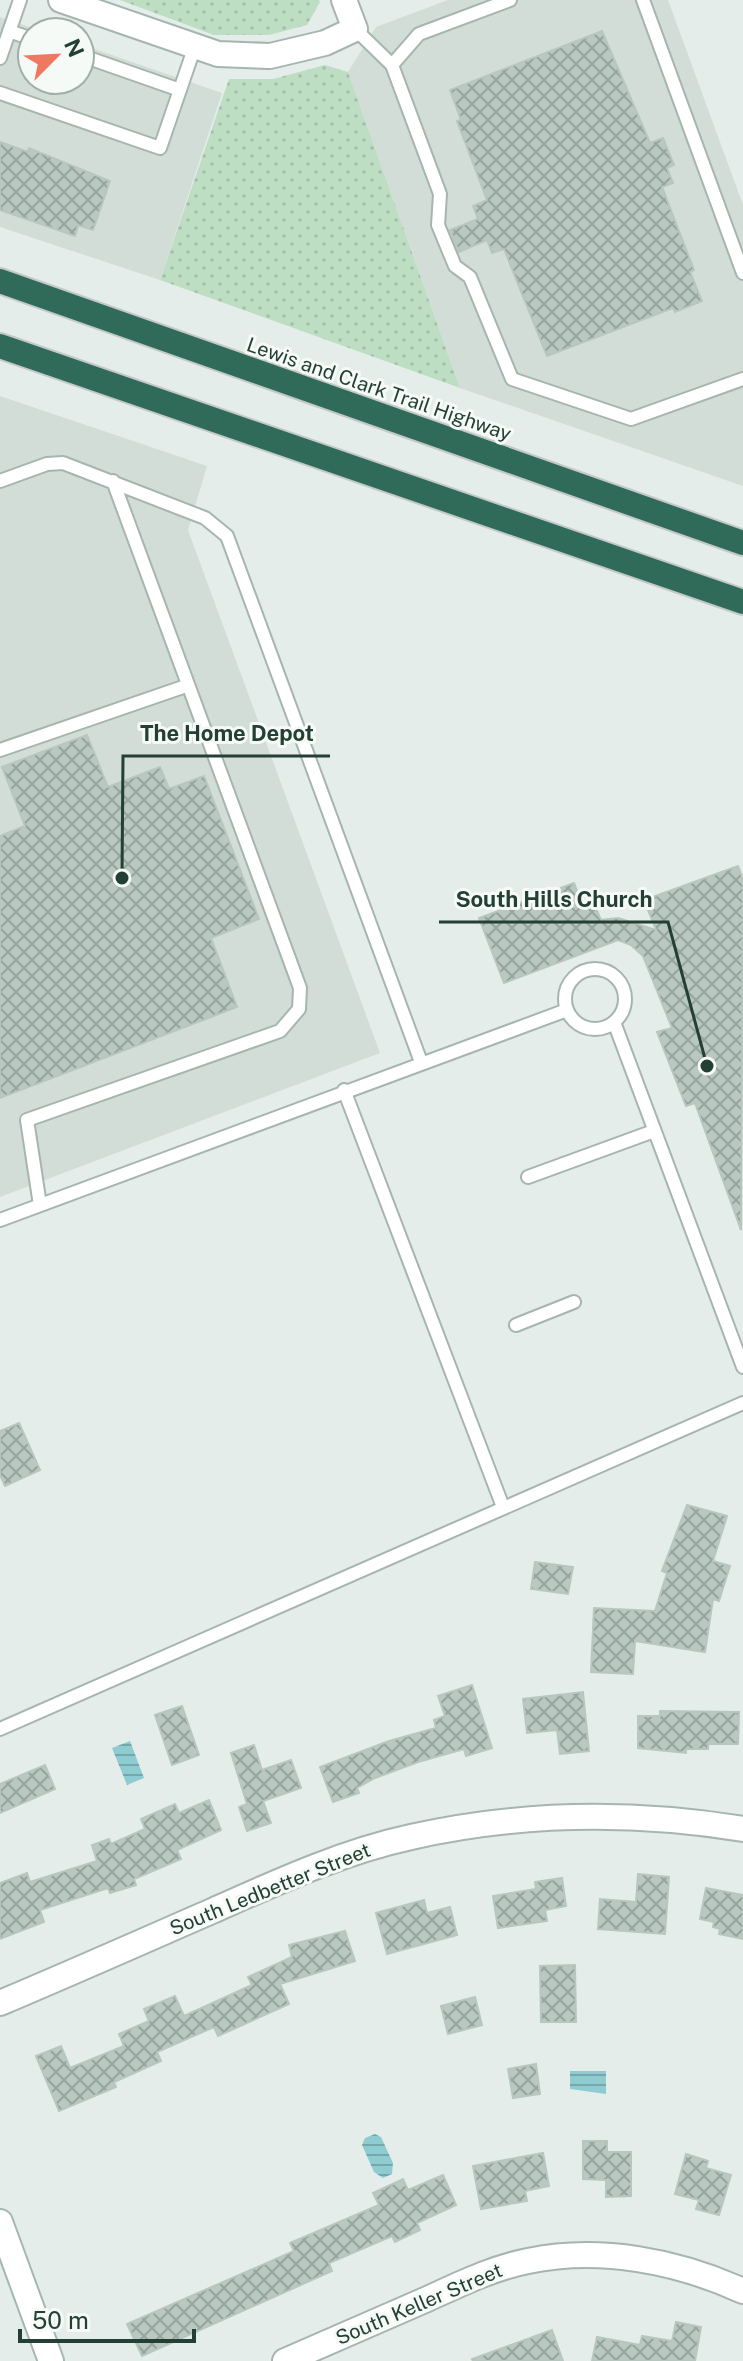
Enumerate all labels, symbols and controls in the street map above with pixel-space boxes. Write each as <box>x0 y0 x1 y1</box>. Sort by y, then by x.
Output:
north arrow <box>16 16 96 96</box>
text: N <box>59 35 90 61</box>
street label: Lewis and Clark Trail Highway <box>244 332 515 446</box>
callout: The Home Depot <box>123 710 330 756</box>
text: The Home Depot <box>140 720 314 746</box>
callout: South Hills Church <box>439 876 668 922</box>
text: South Hills Church <box>455 886 653 912</box>
street label: South Ledbetter Street <box>166 1838 374 1940</box>
street label: South Keller Street <box>332 2258 506 2350</box>
scale bar <box>20 2293 194 2343</box>
text: 50 m <box>32 2306 89 2334</box>

